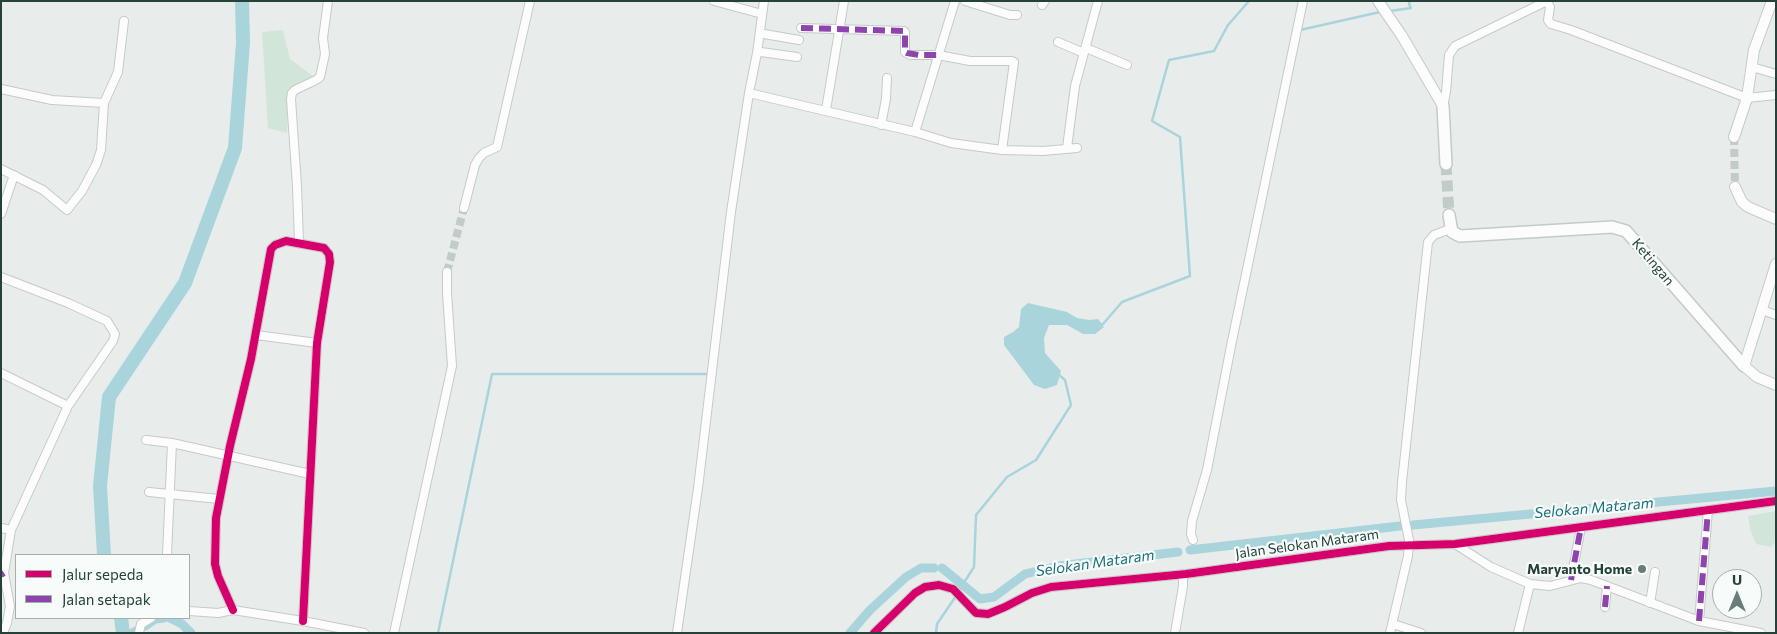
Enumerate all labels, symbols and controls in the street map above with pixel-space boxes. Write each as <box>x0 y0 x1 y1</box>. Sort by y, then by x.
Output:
street label: Ketingan <box>1628 235 1678 289</box>
water label: Selokan Mataram <box>1534 494 1654 522</box>
street label: Jalan Selokan Mataram <box>1234 526 1380 562</box>
water label: Selokan Mataram <box>1034 546 1156 580</box>
legend <box>15 554 190 619</box>
place label: Maryanto Home <box>1527 561 1632 577</box>
marker: Maryanto Home <box>1636 563 1648 575</box>
text: Jalur sepeda <box>62 565 143 583</box>
north arrow <box>1712 569 1762 619</box>
text: U <box>1732 571 1742 588</box>
text: Jalan setapak <box>62 590 151 608</box>

